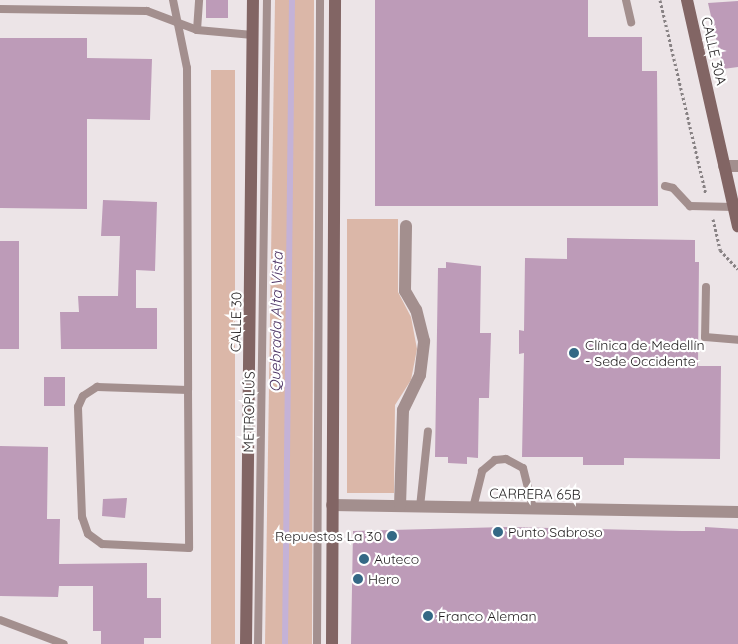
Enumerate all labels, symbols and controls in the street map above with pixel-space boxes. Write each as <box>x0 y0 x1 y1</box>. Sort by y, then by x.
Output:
street label: CALLE 30A <box>698 15 730 87</box>
water label: Quebrada Alta Vista <box>266 252 286 392</box>
street label: CALLE 30 <box>227 292 245 352</box>
place label: Clínica de Medellín - Sede Occidente <box>585 337 705 370</box>
marker: Clínica de Medellín - Sede Occidente <box>567 346 581 360</box>
street label: METROPLÚS <box>240 371 258 453</box>
street label: CARRERA 65B <box>489 485 581 503</box>
place label: Punto Sabroso <box>508 524 603 540</box>
marker: Punto Sabroso <box>492 526 504 538</box>
place label: Repuestos La 30 <box>275 528 382 544</box>
marker: Repuestos La 30 <box>386 530 398 542</box>
place label: Auteco <box>374 551 419 567</box>
marker: Auteco <box>358 553 370 565</box>
place label: Hero <box>368 571 400 587</box>
marker: Hero <box>352 573 364 585</box>
place label: Franco Aleman <box>438 608 537 624</box>
marker: Franco Aleman <box>422 610 434 622</box>

